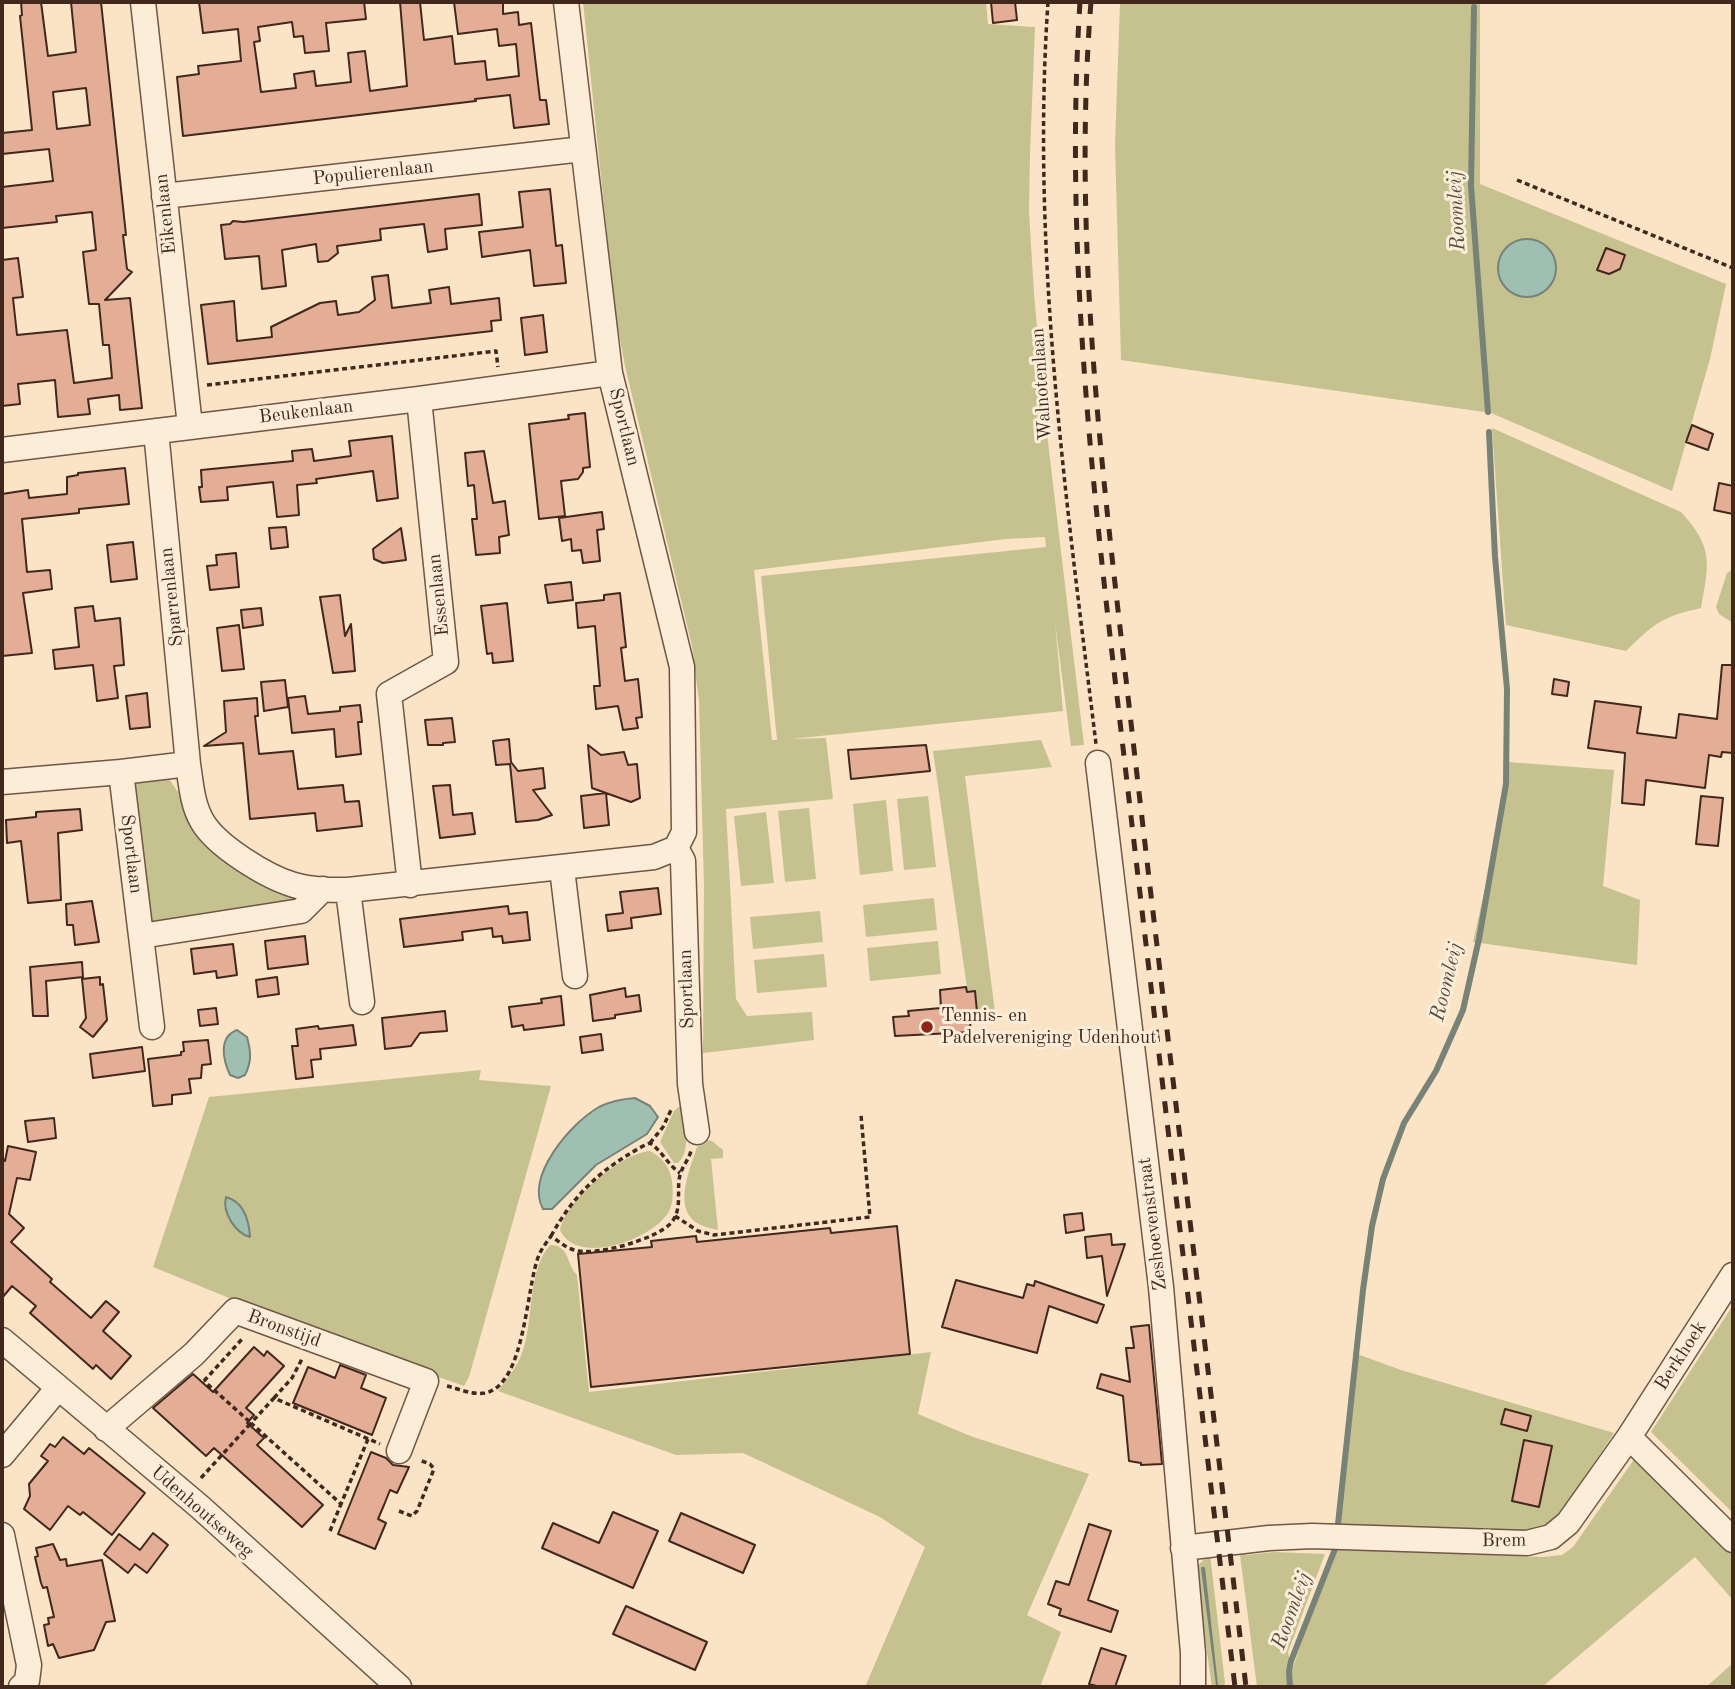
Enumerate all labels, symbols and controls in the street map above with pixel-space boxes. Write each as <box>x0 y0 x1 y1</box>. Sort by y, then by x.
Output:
street label: Populierenlaan <box>311 155 435 191</box>
water label: Roomleij <box>1442 170 1472 252</box>
street label: Eikenlaan <box>150 172 182 256</box>
street label: Walnotenlaan <box>1027 327 1057 441</box>
street label: Sportlaan <box>603 386 645 468</box>
street label: Beukenlaan <box>257 395 355 429</box>
street label: Sparrenlaan <box>155 546 189 648</box>
street label: Essenlaan <box>423 553 455 637</box>
street label: Sportlaan <box>115 813 147 895</box>
water label: Roomleij <box>1425 940 1469 1024</box>
street label: Sportlaan <box>674 949 700 1029</box>
place label: Tennis- en Padelvereniging Udenhout <box>941 1005 1157 1049</box>
marker: Tennis- en Padelvereniging Udenhout <box>919 1019 935 1035</box>
street label: Zeshoevenstraat <box>1134 1156 1172 1292</box>
street label: Bronstijd <box>244 1305 324 1353</box>
street label: Berkhoek <box>1650 1317 1712 1395</box>
street label: Udenhoutseweg <box>146 1461 258 1563</box>
street label: Brem <box>1481 1529 1527 1553</box>
water label: Roomleij <box>1266 1569 1318 1653</box>

